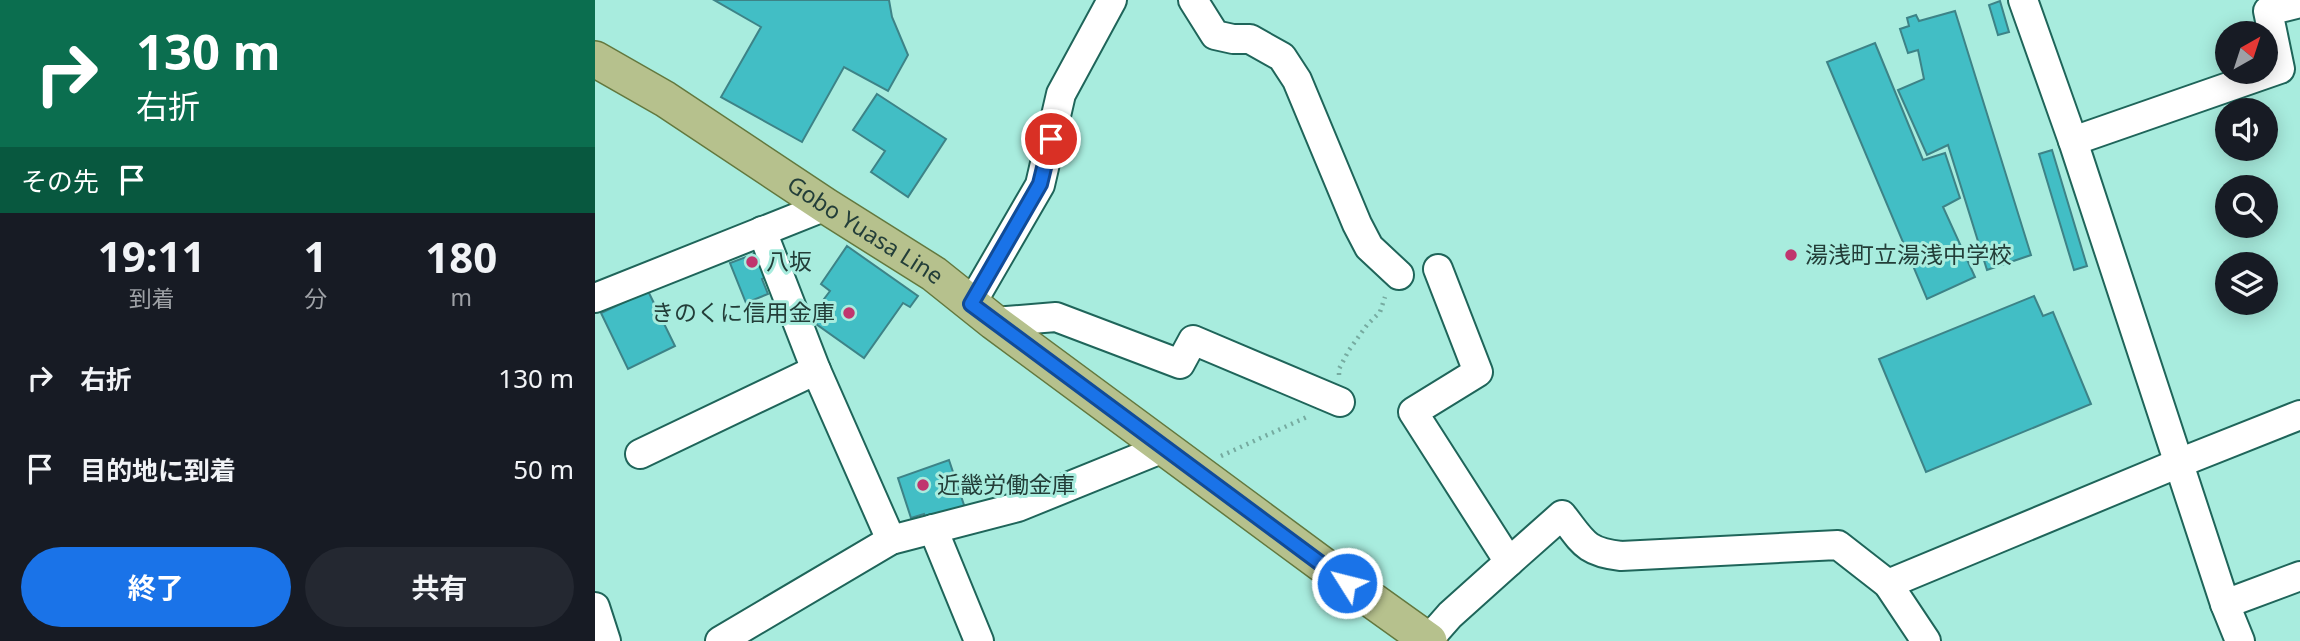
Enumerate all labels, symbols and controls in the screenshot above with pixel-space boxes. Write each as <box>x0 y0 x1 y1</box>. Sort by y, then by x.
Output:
text: 130 m <box>136 18 281 84</box>
north arrow <box>2215 21 2279 84</box>
map controls <box>2215 21 2278 315</box>
icon: right <box>21 28 112 119</box>
text: 右折 <box>136 84 200 127</box>
button: sound <box>2215 98 2278 161</box>
pin <box>1021 109 1081 169</box>
icon: arrive <box>1032 120 1070 158</box>
icon: arrive <box>113 161 151 199</box>
text: その先 <box>21 163 99 199</box>
street label: Gobo Yuasa Line <box>781 168 951 291</box>
button: search <box>2215 175 2278 238</box>
text: 19:11 <box>98 227 206 284</box>
text: 1 <box>303 227 327 284</box>
text: 180 <box>425 228 497 285</box>
place label: 湯浅町立湯浅中学校 <box>1805 238 2012 270</box>
place label: 八坂 <box>766 245 812 277</box>
marker: 湯浅町立湯浅中学校 <box>1783 247 1799 263</box>
button: layers <box>2215 252 2278 315</box>
marker: 八坂 <box>744 254 760 270</box>
text: m <box>450 281 472 313</box>
text: 到着 <box>129 282 175 314</box>
text: 分 <box>304 282 327 314</box>
place label: きのくに信用金庫 <box>651 296 835 328</box>
marker: きのくに信用金庫 <box>841 305 857 321</box>
icon: right <box>21 359 59 397</box>
text: 130 m <box>498 360 574 396</box>
text: 右折 <box>80 361 132 397</box>
icon: arrive <box>21 450 59 488</box>
text: 50 m <box>513 451 574 487</box>
text: 目的地に到着 <box>80 452 236 488</box>
place label: 近畿労働金庫 <box>937 468 1075 500</box>
marker: 近畿労働金庫 <box>915 477 931 493</box>
position arrow <box>1310 546 1384 620</box>
button: 終了 <box>21 547 291 627</box>
button: 共有 <box>305 547 574 627</box>

